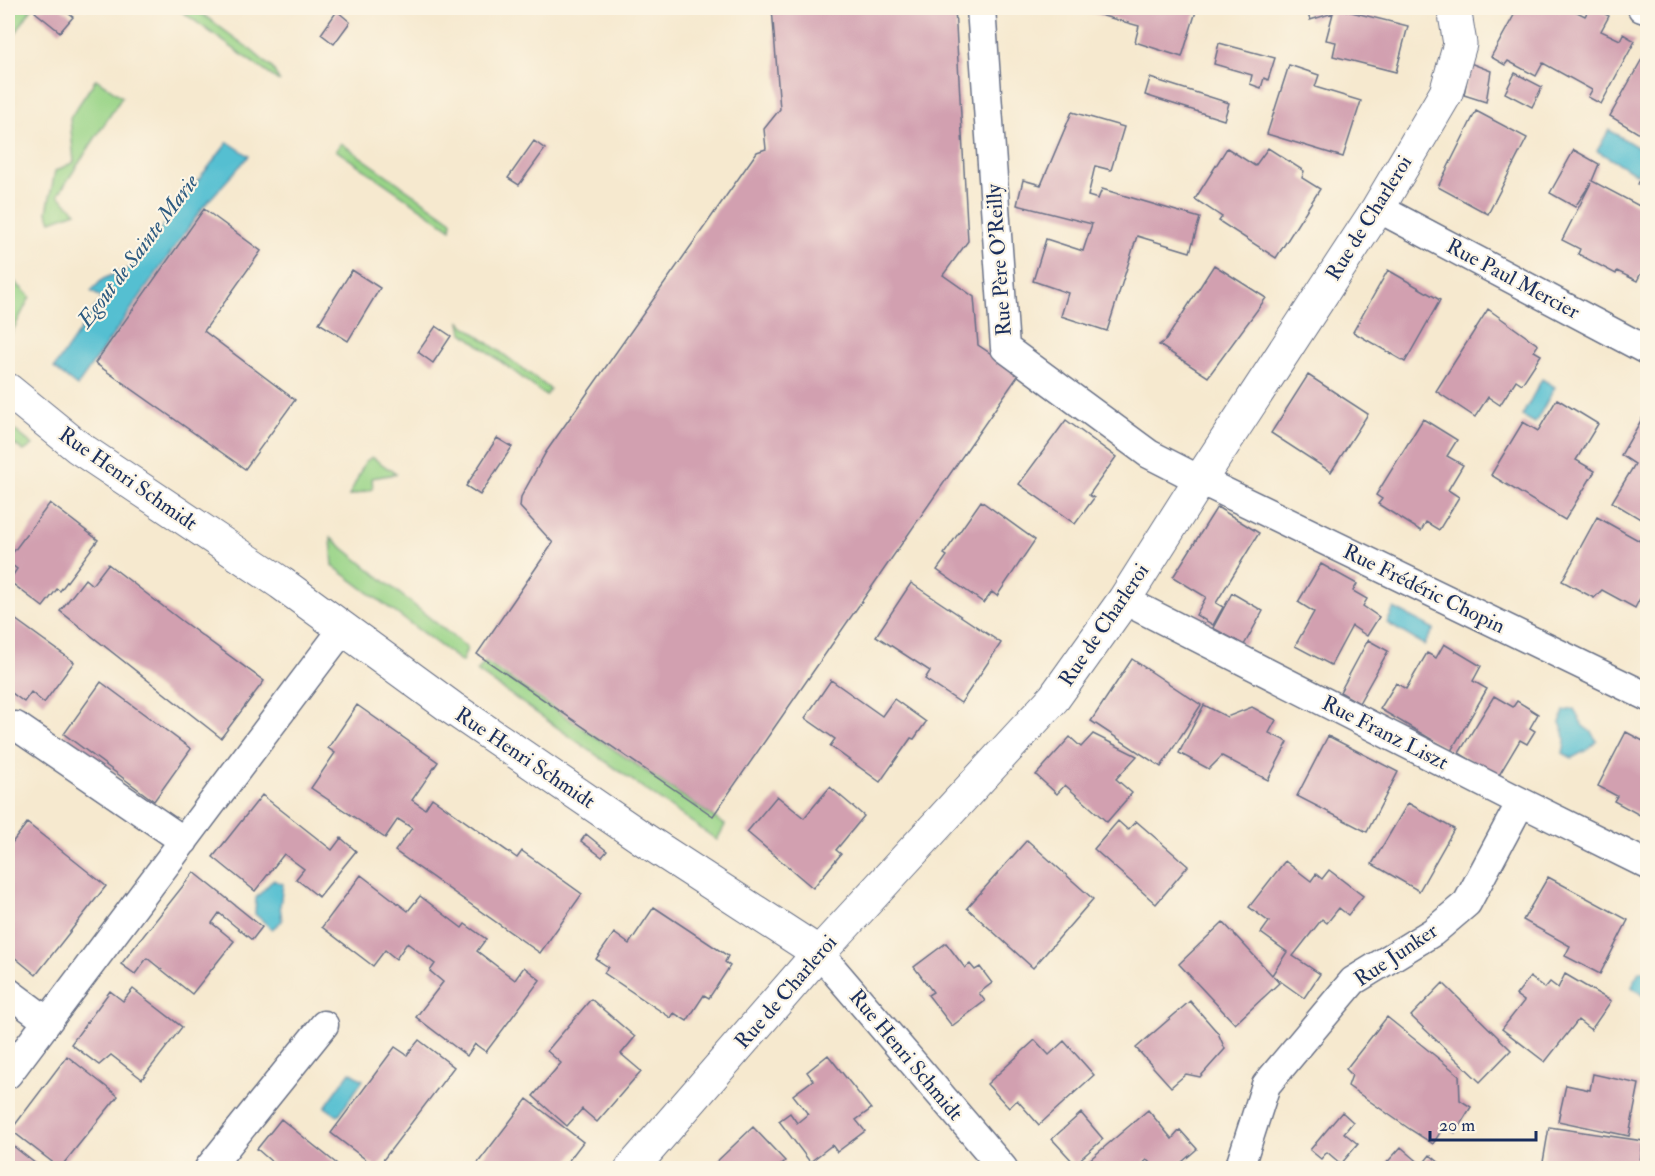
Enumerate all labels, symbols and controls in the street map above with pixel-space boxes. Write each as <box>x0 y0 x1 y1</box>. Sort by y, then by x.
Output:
street label: Rue de Charleroi <box>1320 150 1418 286</box>
water label: Egout de Sainte Marie <box>70 168 205 335</box>
street label: Rue Père O'Reilly <box>980 182 1018 337</box>
street label: Rue Paul Mercier <box>1442 233 1584 326</box>
street label: Rue Henri Schmidt <box>53 421 203 537</box>
street label: Rue Frédéric Chopin <box>1339 538 1510 640</box>
street label: Rue de Charleroi <box>1053 558 1155 692</box>
street label: Rue Franz Liszt <box>1317 690 1453 777</box>
street label: Rue Henri Schmidt <box>450 701 600 815</box>
street label: Rue Junker <box>1349 917 1443 993</box>
street label: Rue de Charleroi <box>729 929 843 1055</box>
street label: Rue Henri Schmidt <box>843 984 969 1126</box>
scale bar <box>1430 1104 1536 1142</box>
text: 20 m <box>1439 1114 1475 1137</box>

